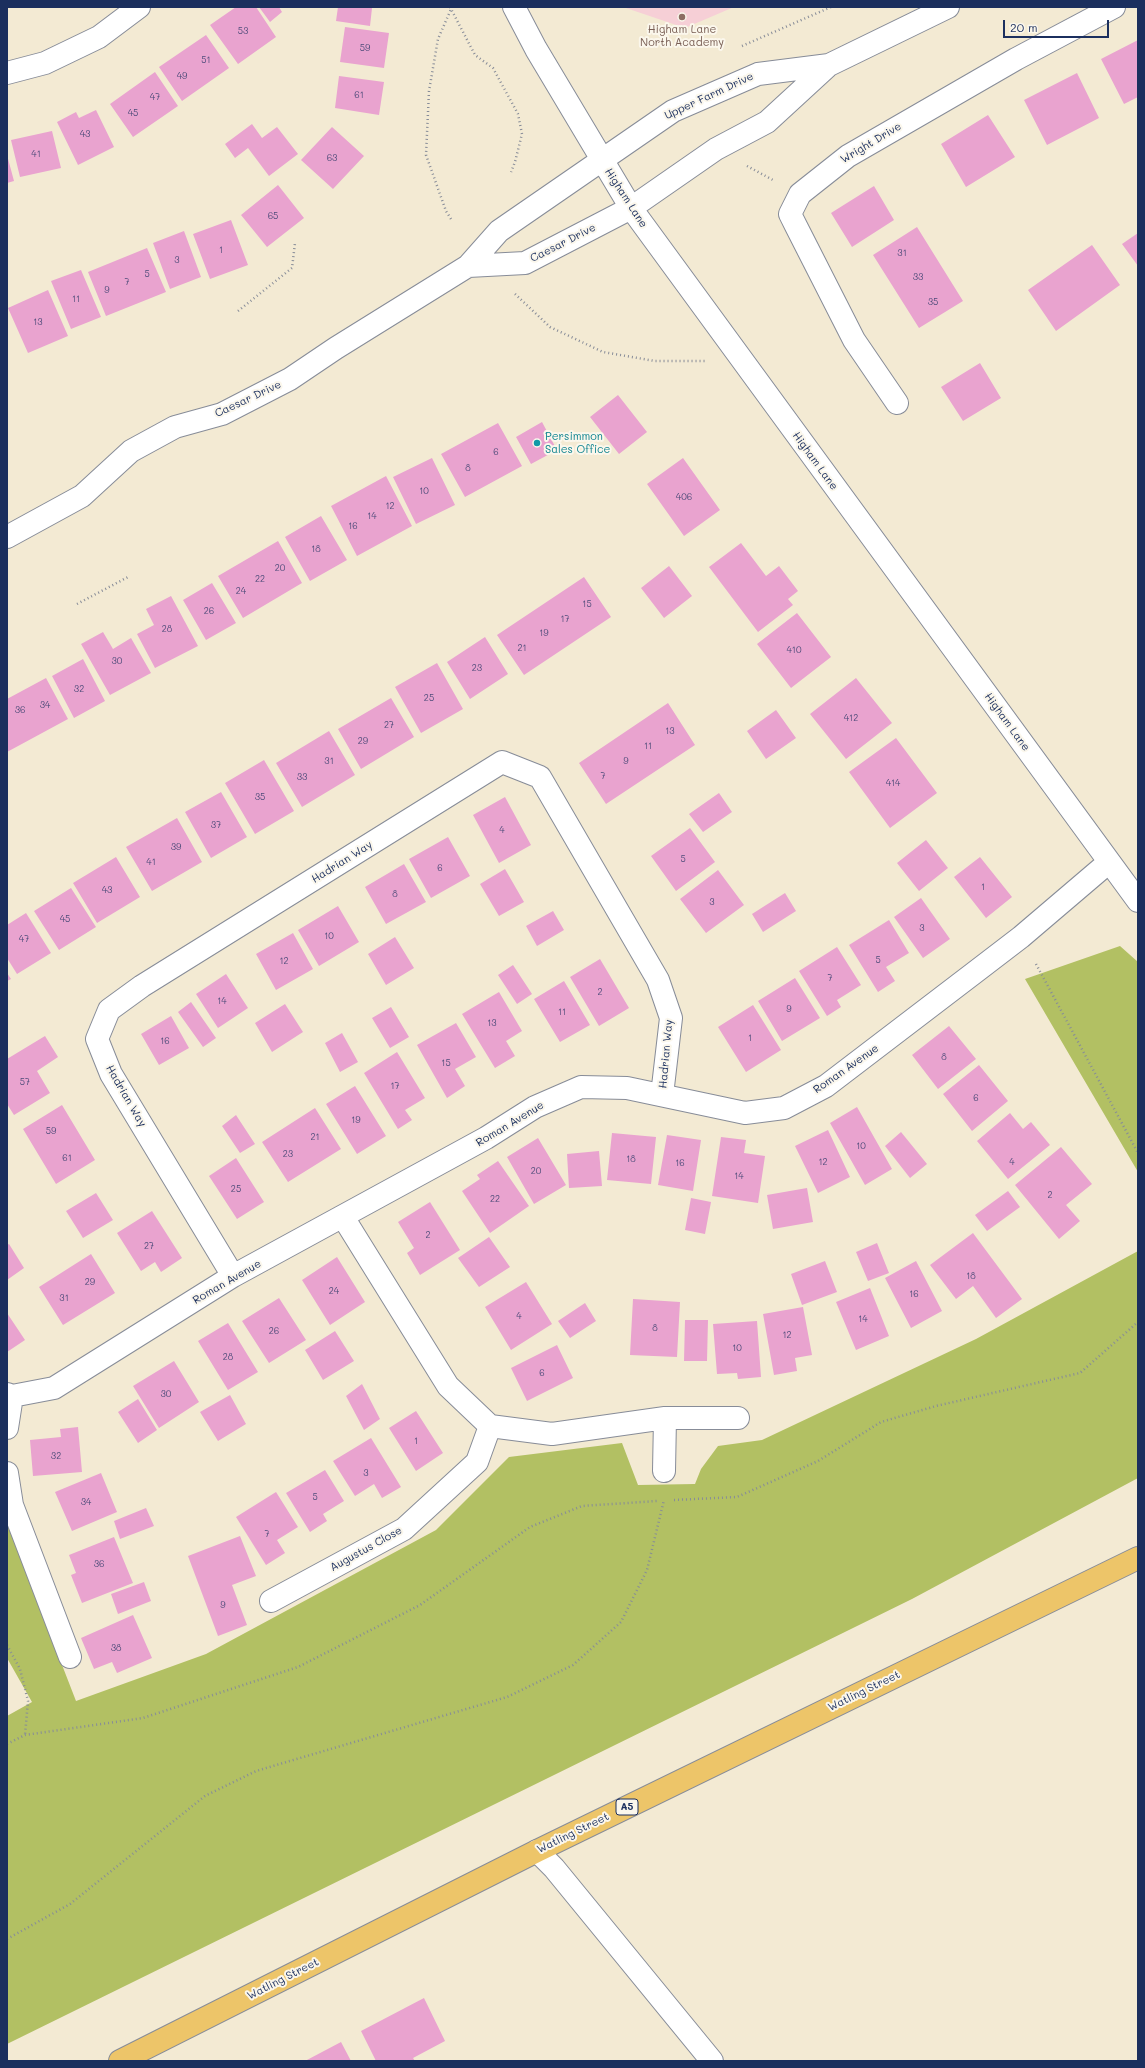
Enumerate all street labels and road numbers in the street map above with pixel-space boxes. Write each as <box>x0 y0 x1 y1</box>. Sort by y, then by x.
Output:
street label: Upper Farm Drive <box>662 70 756 122</box>
street label: Wright Drive <box>838 120 904 166</box>
street label: Higham Lane <box>602 166 650 230</box>
street label: Caesar Drive <box>528 221 598 265</box>
street label: Caesar Drive <box>213 378 283 420</box>
street label: Higham Lane <box>790 429 840 493</box>
street label: Higham Lane <box>982 690 1032 754</box>
street label: Hadrian Way <box>309 838 375 886</box>
street label: Hadrian Way <box>656 1019 676 1089</box>
street label: Roman Avenue <box>811 1042 881 1096</box>
street label: Hadrian Way <box>103 1063 149 1129</box>
street label: Roman Avenue <box>474 1099 546 1149</box>
street label: Roman Avenue <box>190 1257 264 1307</box>
street label: Augustus Close <box>328 1524 404 1574</box>
street label: Watling Street <box>826 1668 902 1714</box>
road number: A5 <box>616 1799 638 1815</box>
street label: Watling Street <box>535 1810 611 1856</box>
street label: Watling Street <box>245 1955 321 2003</box>

